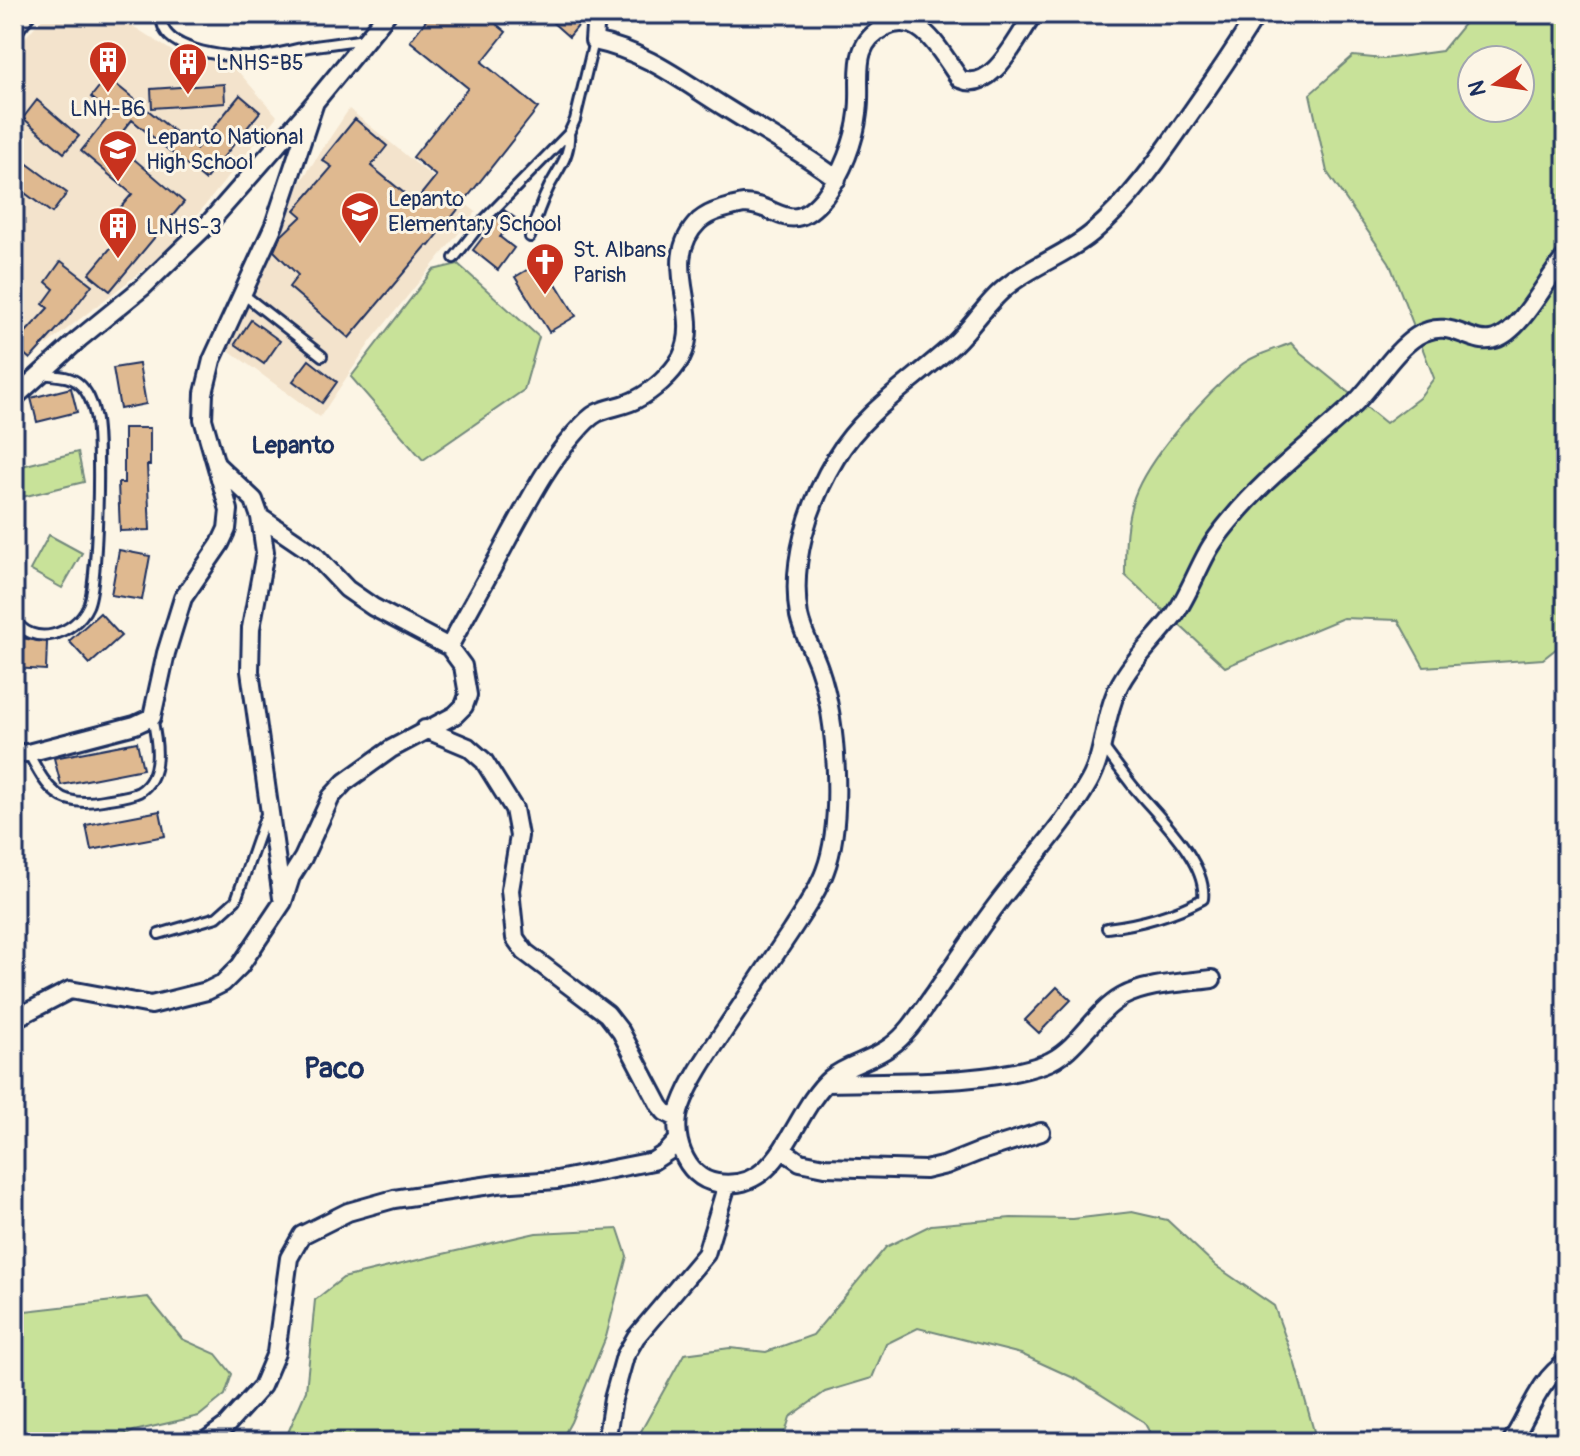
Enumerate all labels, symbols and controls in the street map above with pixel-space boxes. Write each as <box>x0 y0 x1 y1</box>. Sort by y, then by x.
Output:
building icon: LNH-B6 <box>87 39 129 94</box>
building icon: LNHS-B5 <box>167 41 209 96</box>
north arrow <box>1456 44 1536 124</box>
place label: LNHS-B5 <box>216 49 304 77</box>
text: N <box>1462 78 1493 99</box>
place label: LNH-B6 <box>70 95 146 123</box>
place label: Lepanto National High School <box>146 123 304 176</box>
school or university icon: Lepanto National High School <box>97 128 139 183</box>
place label: Lepanto Elementary School <box>388 185 562 238</box>
school or university icon: Lepanto Elementary School <box>339 190 381 245</box>
building icon: LNHS-3 <box>97 205 139 260</box>
place label: LNHS-3 <box>146 213 222 241</box>
place label: St. Albans Parish <box>573 236 666 289</box>
church icon: St. Albans Parish <box>524 241 566 296</box>
district label: Lepanto <box>251 431 335 460</box>
district label: Paco <box>304 1050 364 1087</box>

